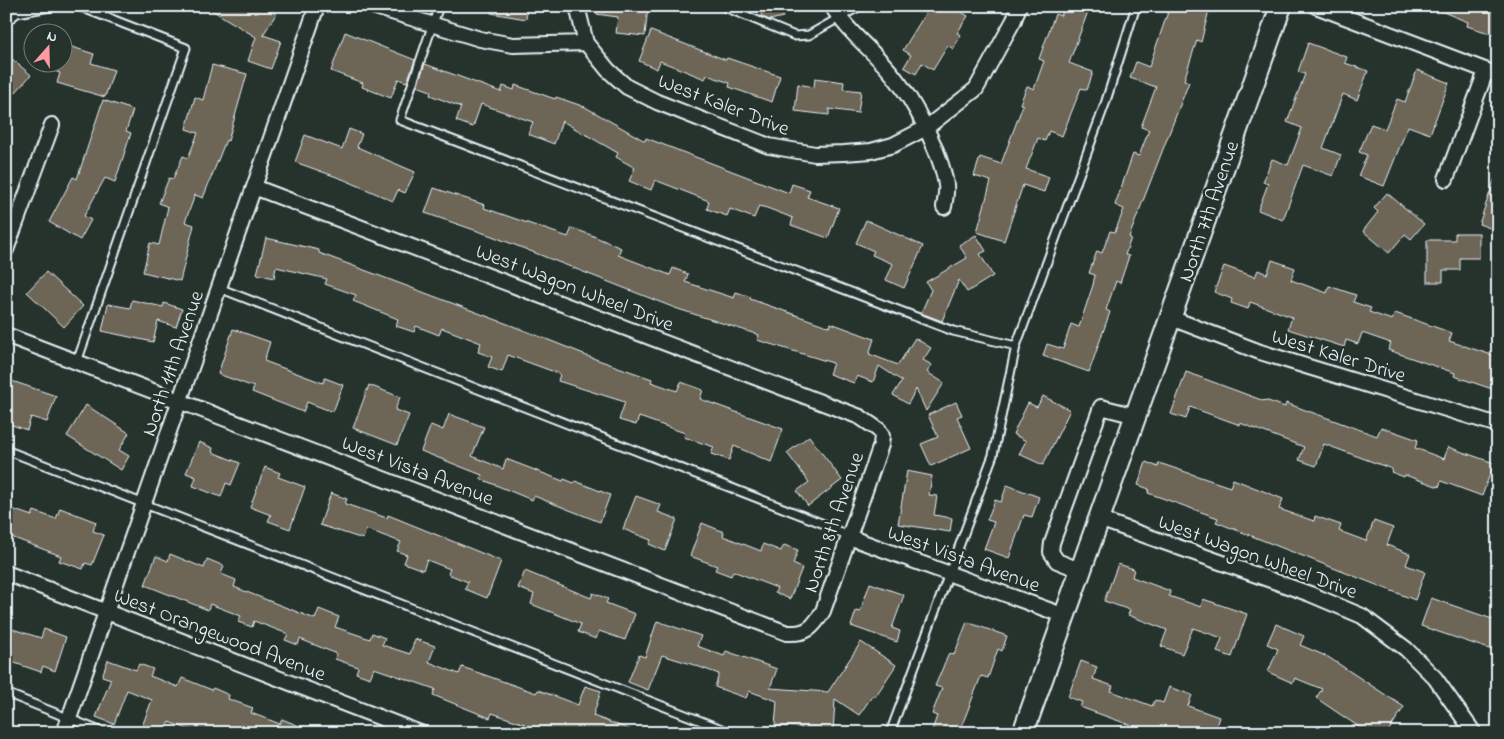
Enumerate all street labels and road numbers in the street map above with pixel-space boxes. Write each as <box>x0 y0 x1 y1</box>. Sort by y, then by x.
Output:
street label: West Kaler Drive <box>653 67 794 145</box>
street label: North 7th Avenue <box>1172 136 1248 286</box>
street label: West Wagon Wheel Drive <box>470 237 678 343</box>
street label: North 11th Avenue <box>135 286 213 441</box>
street label: West Kaler Drive <box>1268 322 1410 392</box>
street label: West Vista Avenue <box>337 429 498 515</box>
street label: North 8th Avenue <box>797 448 873 597</box>
street label: West Wagon Wheel Drive <box>1153 508 1362 610</box>
street label: West Vista Avenue <box>883 518 1044 602</box>
street label: West Orangewood Avenue <box>108 582 330 692</box>

